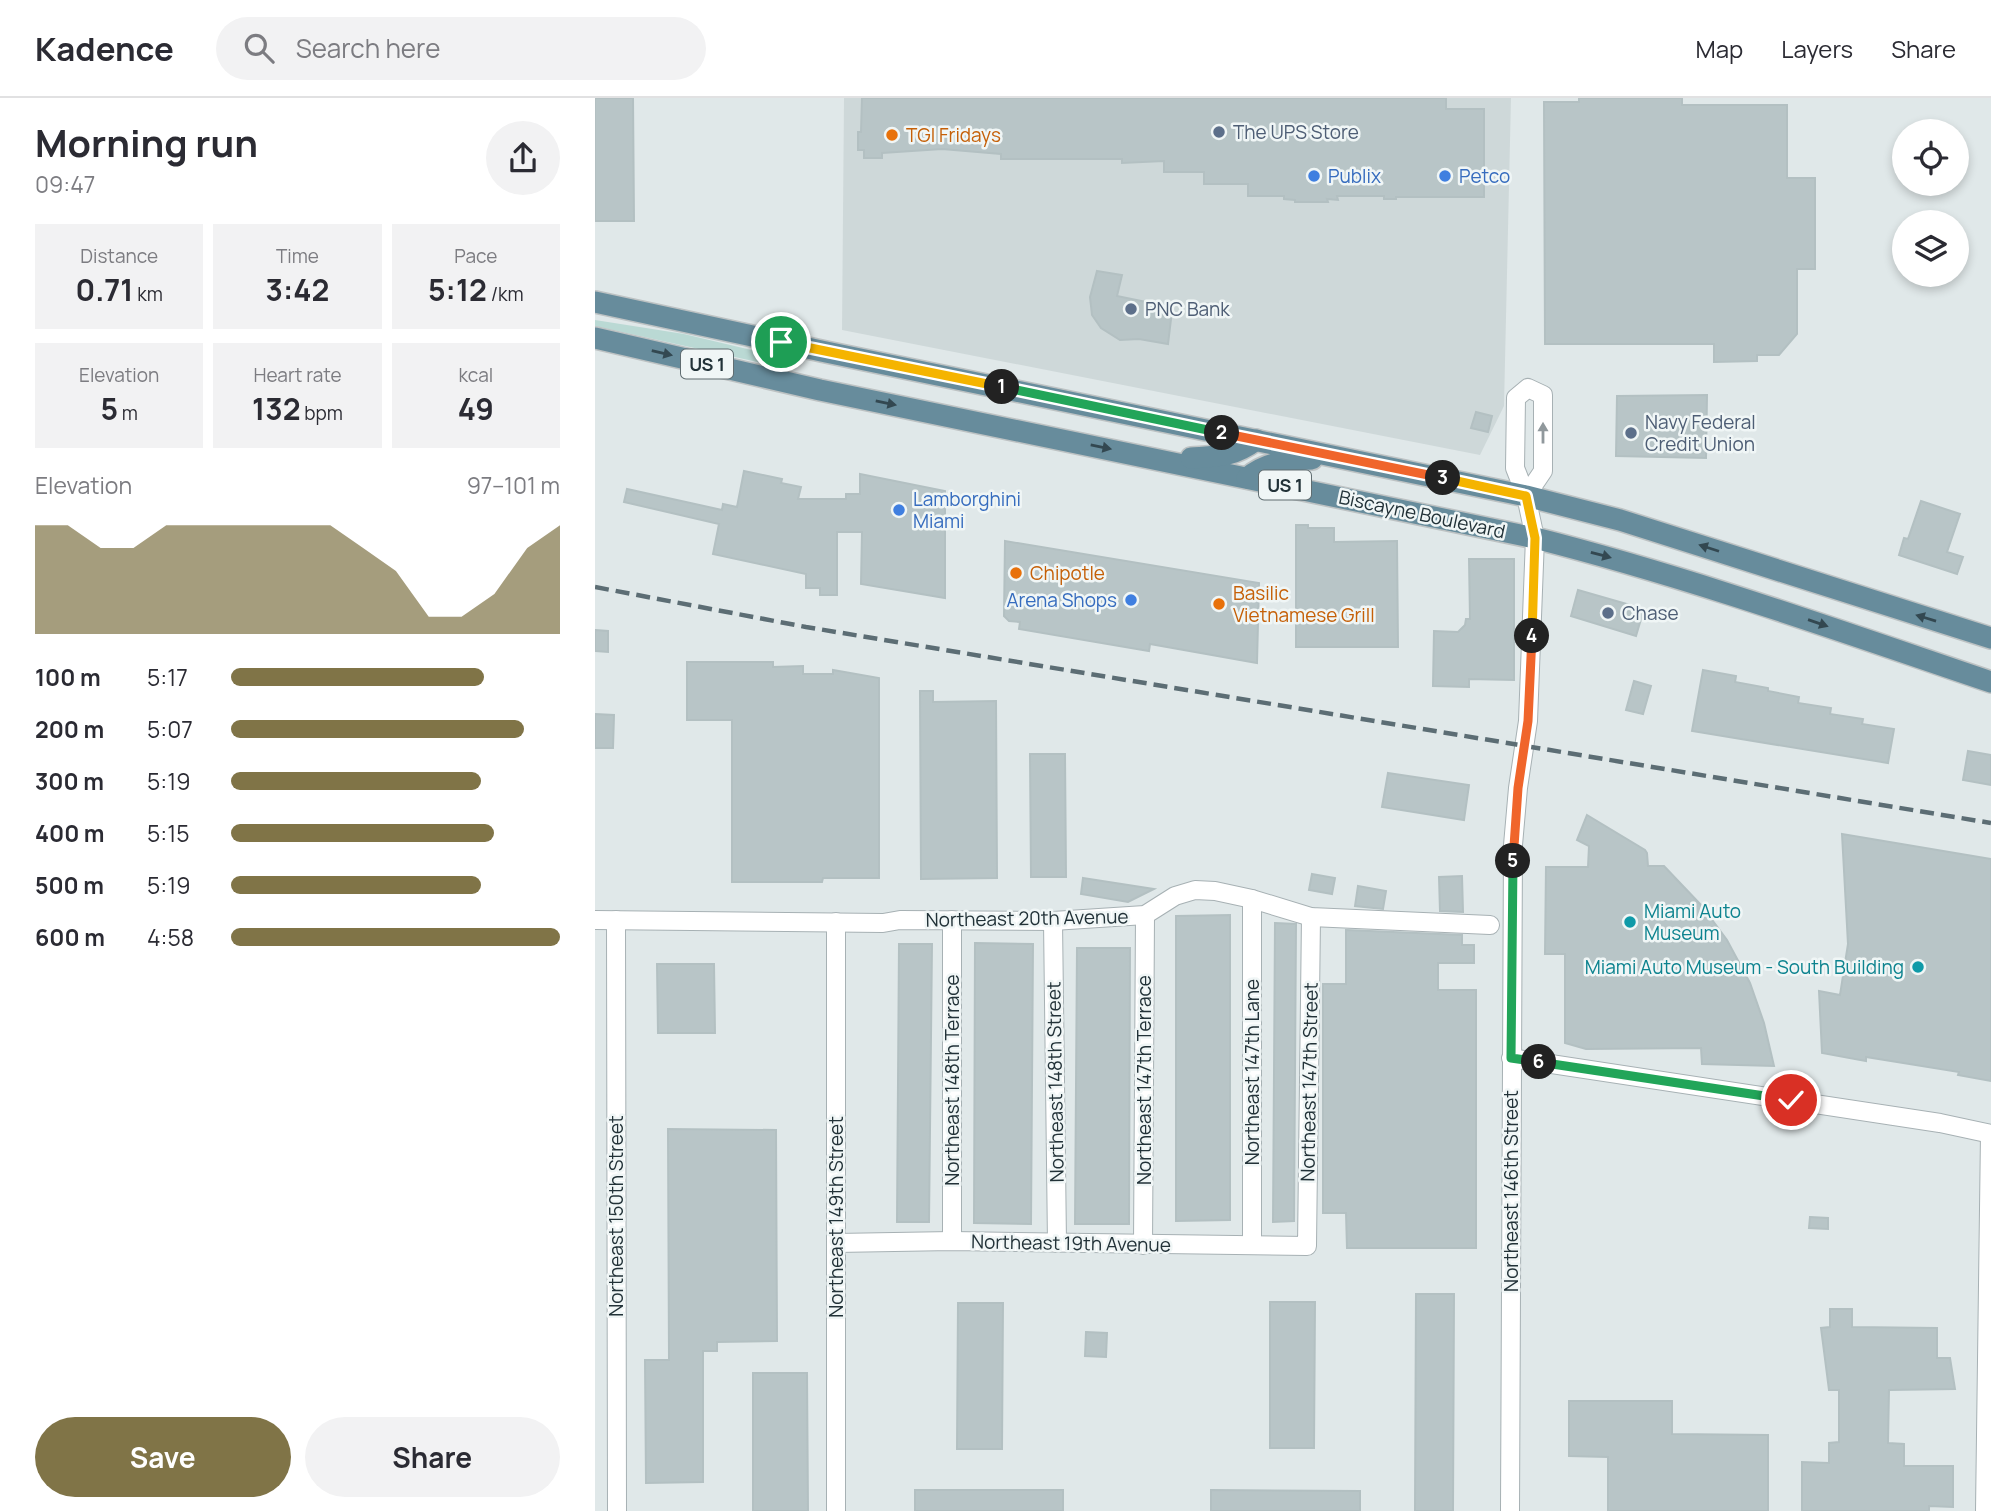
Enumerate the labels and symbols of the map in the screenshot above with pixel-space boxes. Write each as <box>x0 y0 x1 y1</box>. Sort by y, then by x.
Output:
place label: The UPS Store <box>1233 119 1359 145</box>
place label: TGI Fridays <box>906 122 1001 148</box>
marker: The UPS Store <box>1211 124 1227 140</box>
marker: TGI Fridays <box>884 127 900 143</box>
place label: Publix <box>1328 163 1381 189</box>
place label: Petco <box>1459 163 1510 189</box>
marker: Publix <box>1306 168 1322 184</box>
marker: Petco <box>1437 168 1453 184</box>
place label: PNC Bank <box>1145 296 1230 322</box>
marker: PNC Bank <box>1123 301 1139 317</box>
pin <box>751 312 811 372</box>
one-way arrow <box>651 348 673 359</box>
road number: US 1 <box>681 350 733 378</box>
pin: 1 <box>985 370 1019 404</box>
one-way arrow <box>875 398 897 409</box>
place label: Navy Federal Credit Union <box>1645 409 1756 457</box>
pin: 2 <box>1205 416 1239 450</box>
one-way arrow <box>1537 422 1549 444</box>
marker: Navy Federal Credit Union <box>1623 425 1639 441</box>
one-way arrow <box>1090 442 1112 453</box>
pin: 3 <box>1425 460 1461 496</box>
road number: US 1 <box>1259 470 1311 500</box>
street label: Biscayne Boulevard <box>1336 484 1508 544</box>
place label: Lamborghini Miami <box>913 486 1021 534</box>
marker: Lamborghini Miami <box>891 502 907 518</box>
one-way arrow <box>1699 543 1720 553</box>
one-way arrow <box>1591 550 1612 560</box>
place label: Chipotle <box>1030 560 1105 586</box>
marker: Chipotle <box>1008 565 1024 581</box>
place label: Basilic Vietnamese Grill <box>1233 580 1375 628</box>
place label: Arena Shops <box>1006 587 1117 613</box>
marker: Arena Shops <box>1123 592 1139 608</box>
marker: Basilic Vietnamese Grill <box>1211 596 1227 612</box>
place label: Chase <box>1622 600 1679 626</box>
marker: Chase <box>1600 605 1616 621</box>
one-way arrow <box>1915 612 1936 623</box>
pin: 4 <box>1515 618 1549 654</box>
one-way arrow <box>1807 618 1828 629</box>
pin: 5 <box>1495 844 1531 878</box>
place label: Miami Auto Museum <box>1644 898 1741 946</box>
street label: Northeast 20th Avenue <box>925 903 1129 933</box>
marker: Miami Auto Museum <box>1622 914 1638 930</box>
place label: Miami Auto Museum - South Building <box>1585 954 1904 980</box>
marker: Miami Auto Museum - South Building <box>1910 959 1926 975</box>
street label: Northeast 148th Terrace <box>939 974 965 1186</box>
street label: Northeast 147th Terrace <box>1131 975 1157 1185</box>
street label: Northeast 147th Lane <box>1239 979 1265 1165</box>
street label: Northeast 148th Street <box>1040 981 1070 1183</box>
street label: Northeast 147th Street <box>1294 982 1324 1182</box>
pin: 6 <box>1521 1044 1557 1080</box>
pin <box>1761 1070 1821 1130</box>
street label: Northeast 146th Street <box>1498 1090 1524 1292</box>
street label: Northeast 150th Street <box>603 1115 629 1317</box>
street label: Northeast 149th Street <box>823 1116 849 1318</box>
street label: Northeast 19th Avenue <box>971 1228 1171 1258</box>

